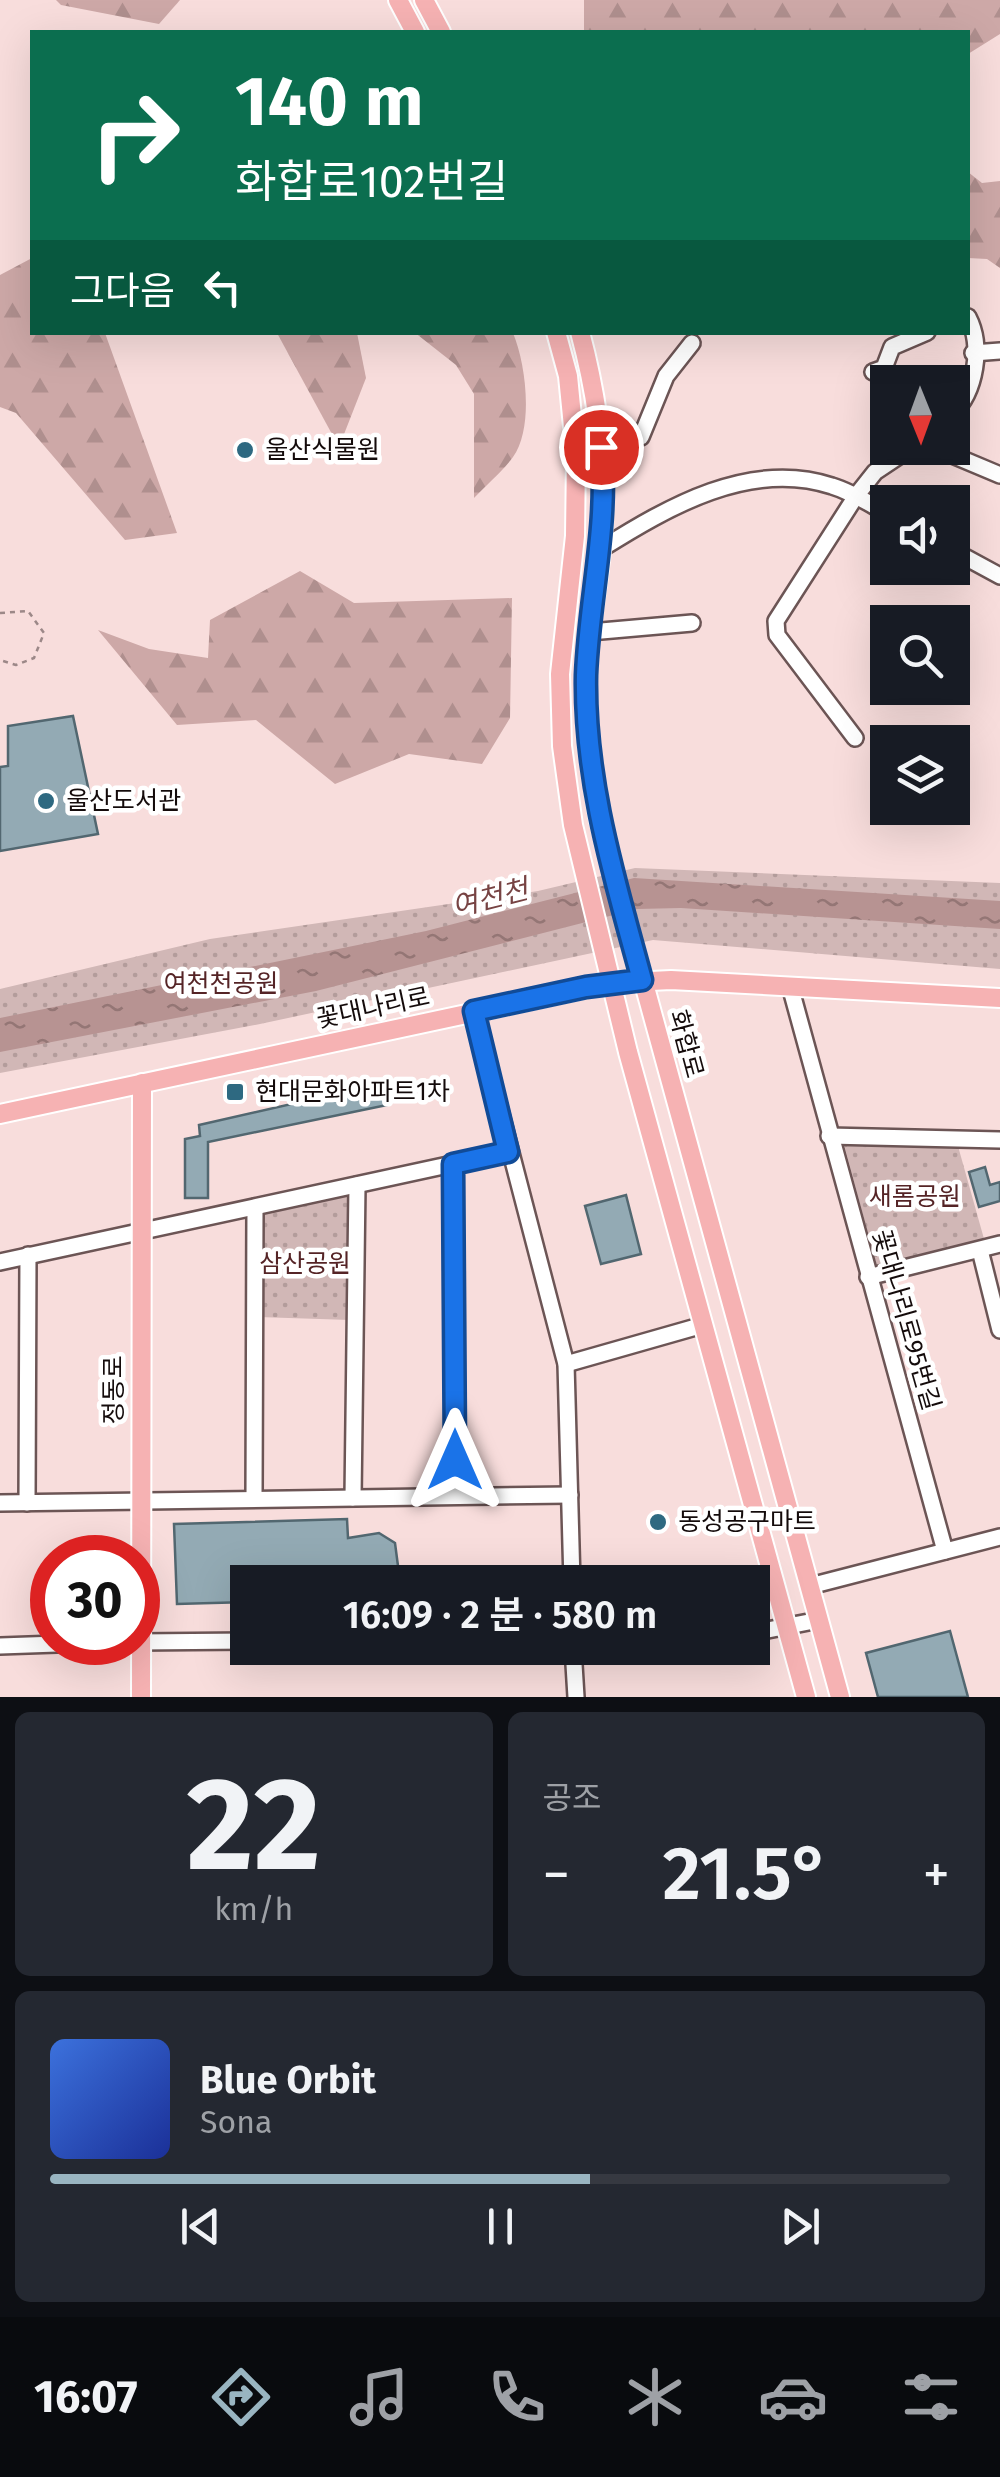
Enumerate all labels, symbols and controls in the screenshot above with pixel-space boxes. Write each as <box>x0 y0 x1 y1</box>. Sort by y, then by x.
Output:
text: 140 m <box>235 60 424 144</box>
icon: right <box>70 70 200 200</box>
text: 화합로102번길 <box>235 155 508 209</box>
icon: left <box>195 260 250 315</box>
text: 그다음 <box>70 268 175 314</box>
north arrow <box>870 365 970 465</box>
map controls <box>870 365 970 825</box>
pin <box>559 405 644 490</box>
icon: arrive <box>574 420 629 475</box>
place label: 울산식물원 <box>265 435 380 465</box>
marker: 울산식물원 <box>234 439 256 461</box>
button: sound <box>870 485 970 585</box>
button: search <box>870 605 970 705</box>
button: layers <box>870 725 970 825</box>
place label: 울산도서관 <box>66 786 181 816</box>
marker: 울산도서관 <box>35 790 57 812</box>
water label: 여천천 <box>449 872 535 923</box>
park label: 여천천공원 <box>163 969 279 999</box>
street label: 꽃대나리로 <box>314 981 432 1035</box>
street label: 화합로 <box>663 1007 709 1081</box>
place label: 현대문화아파트1차 <box>255 1077 450 1107</box>
marker: 현대문화아파트1차 <box>224 1081 246 1103</box>
park label: 새롬공원 <box>869 1182 961 1212</box>
street label: 꽃대나리로95번길 <box>866 1226 946 1414</box>
park label: 삼산공원 <box>259 1249 351 1279</box>
street label: 정동로 <box>99 1355 129 1425</box>
position arrow <box>403 1408 507 1512</box>
place label: 동성공구마트 <box>678 1507 816 1537</box>
marker: 동성공구마트 <box>647 1511 669 1533</box>
speed limit sign: 30 <box>30 1535 160 1665</box>
text: 16:09 · 2 분 · 580 m <box>343 1592 657 1638</box>
text: 22 <box>187 1747 321 1903</box>
text: 공조 <box>543 1779 601 1817</box>
text: 21.5° <box>663 1829 830 1919</box>
text: − <box>543 1842 570 1908</box>
text: + <box>923 1842 950 1908</box>
text: km/h <box>214 1890 293 1928</box>
text: Blue Orbit <box>200 2057 376 2103</box>
text: Sona <box>200 2103 272 2141</box>
icon: previous <box>173 2199 228 2254</box>
icon: pause <box>473 2199 528 2254</box>
icon: next <box>773 2199 828 2254</box>
icon: directions <box>206 2362 276 2432</box>
icon: music <box>344 2362 414 2432</box>
icon: phone <box>482 2362 552 2432</box>
icon: climate <box>620 2362 690 2432</box>
icon: car <box>758 2362 828 2432</box>
icon: filters <box>896 2362 966 2432</box>
text: 16:07 <box>34 2370 138 2424</box>

